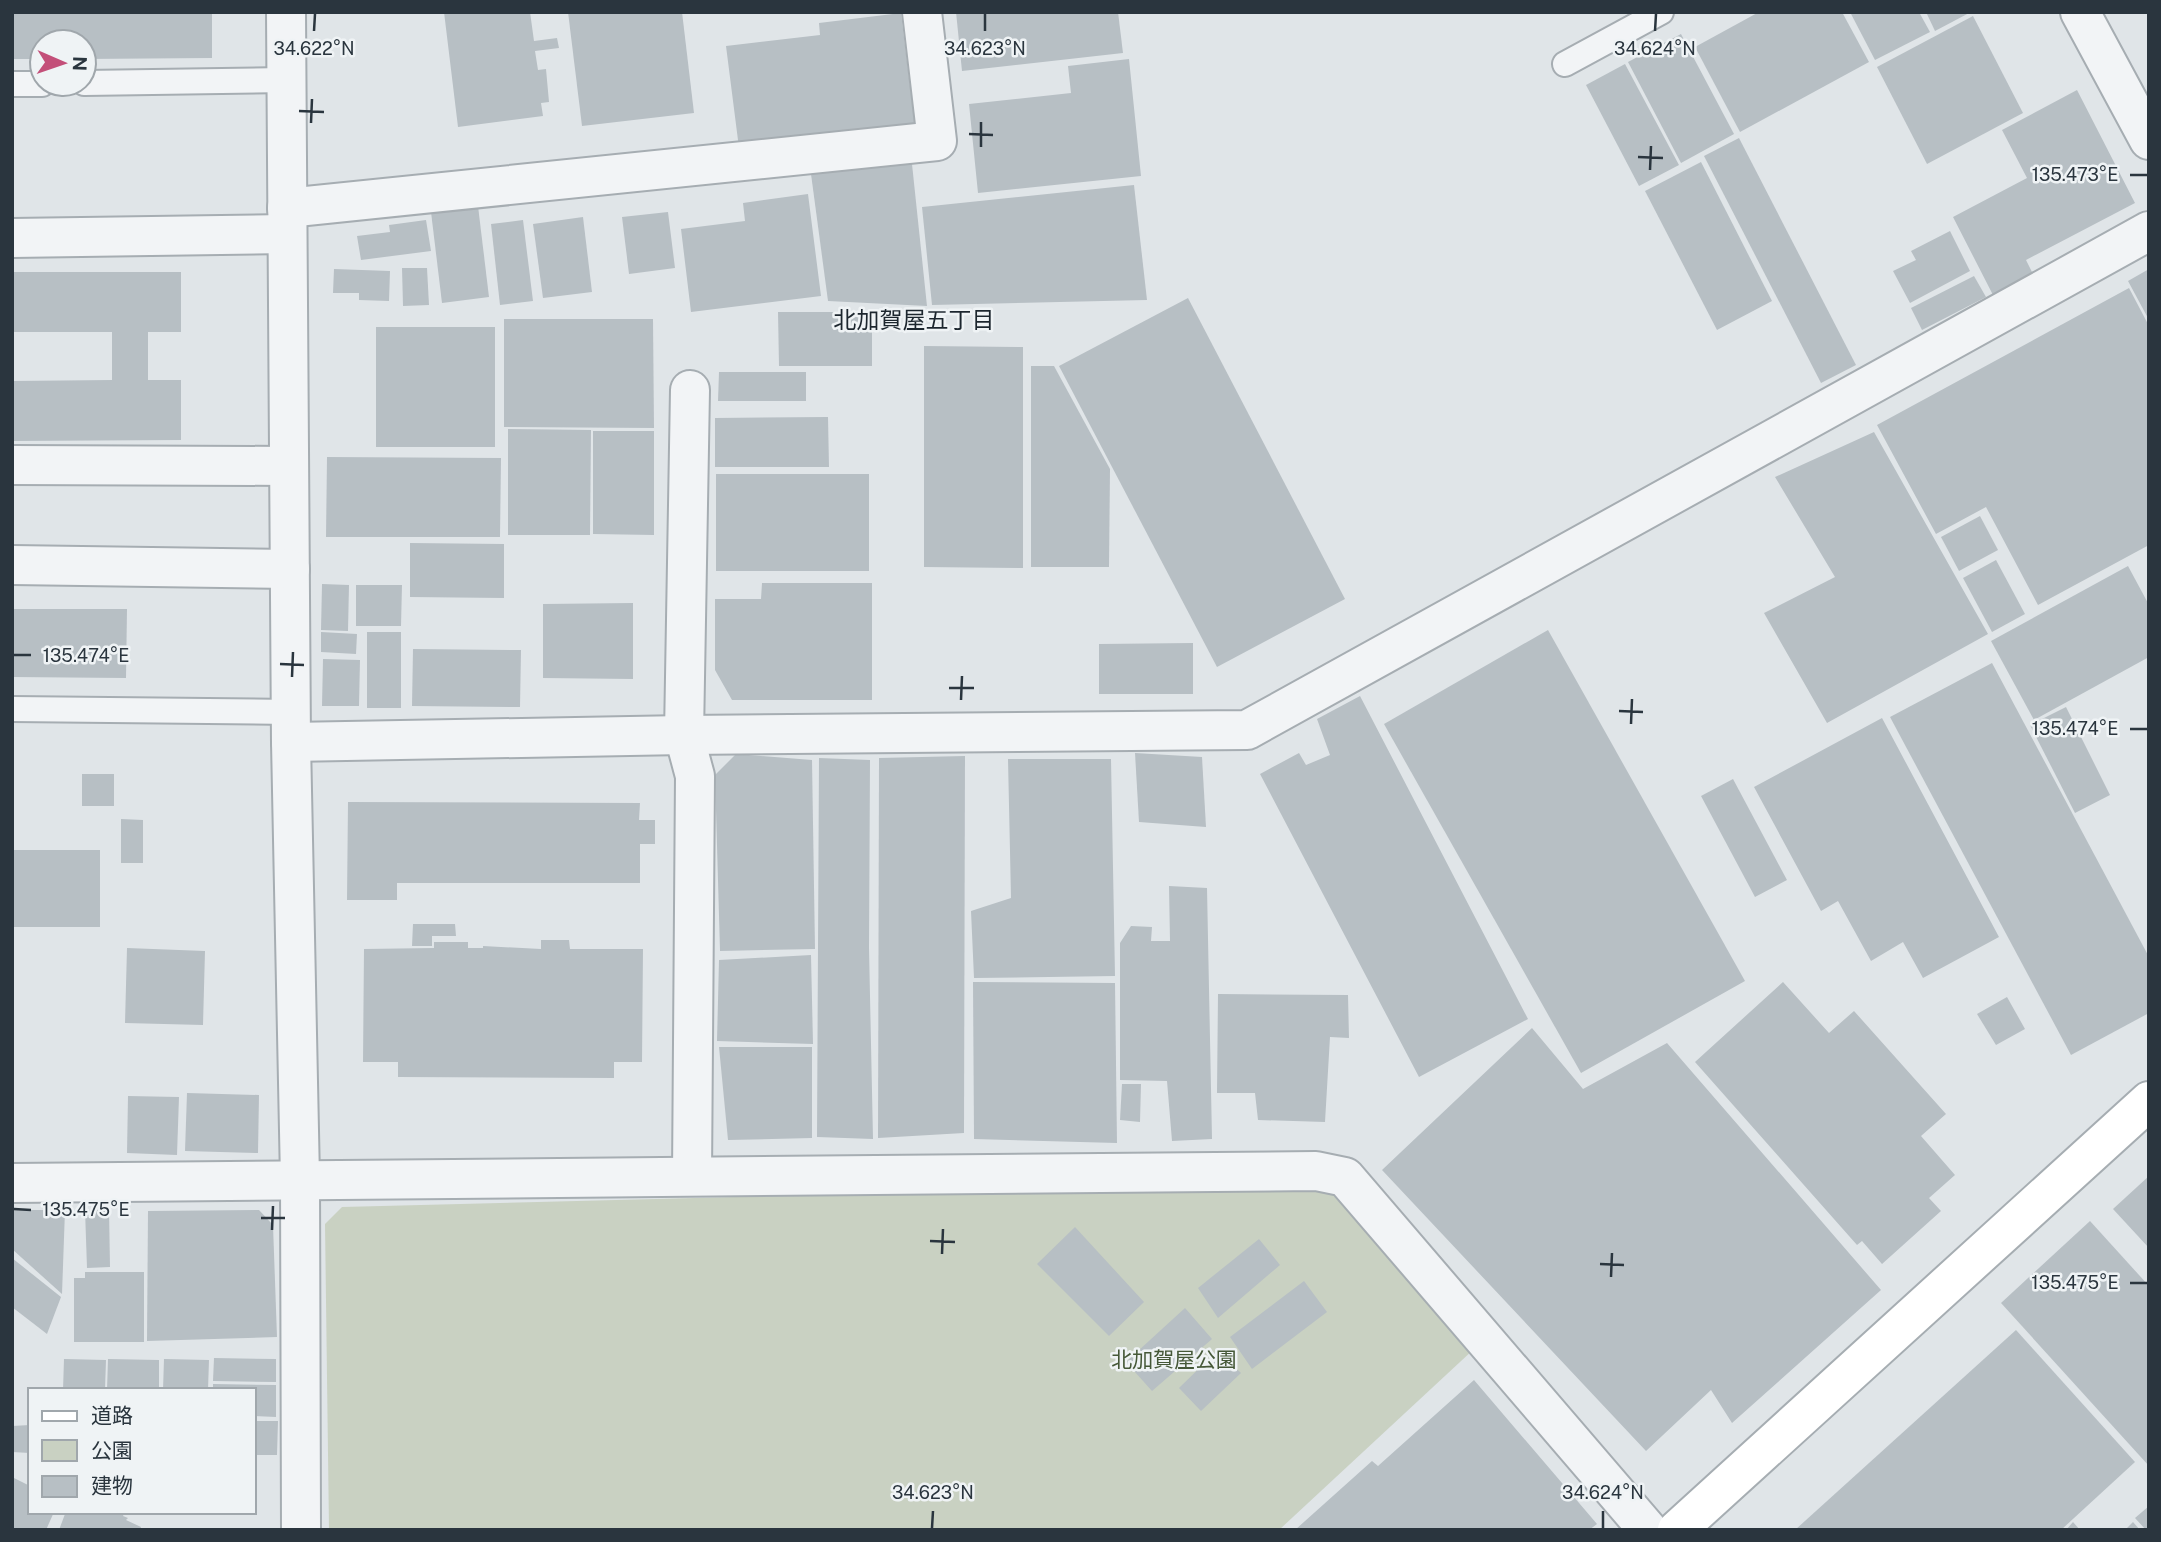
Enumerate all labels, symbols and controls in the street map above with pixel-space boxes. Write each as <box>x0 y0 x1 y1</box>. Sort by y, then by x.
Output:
north arrow <box>28 28 98 98</box>
text: 34.622°N <box>273 38 355 59</box>
text: 34.623°N <box>944 38 1026 59</box>
text: 34.624°N <box>1614 38 1696 59</box>
text: N <box>69 56 91 71</box>
text: 135.473°E <box>2032 164 2118 185</box>
district label: 北加賀屋五丁目 <box>834 306 995 333</box>
text: 135.474°E <box>43 645 129 666</box>
text: 135.474°E <box>2032 718 2118 739</box>
text: 135.475°E <box>42 1199 130 1220</box>
text: 135.475°E <box>2031 1272 2119 1293</box>
park label: 北加賀屋公園 <box>1111 1347 1237 1372</box>
legend <box>28 1388 256 1514</box>
text: 道路 <box>91 1403 133 1428</box>
text: 公園 <box>91 1438 133 1463</box>
text: 建物 <box>91 1473 133 1498</box>
text: 34.623°N <box>892 1482 974 1503</box>
text: 34.624°N <box>1562 1482 1644 1503</box>

